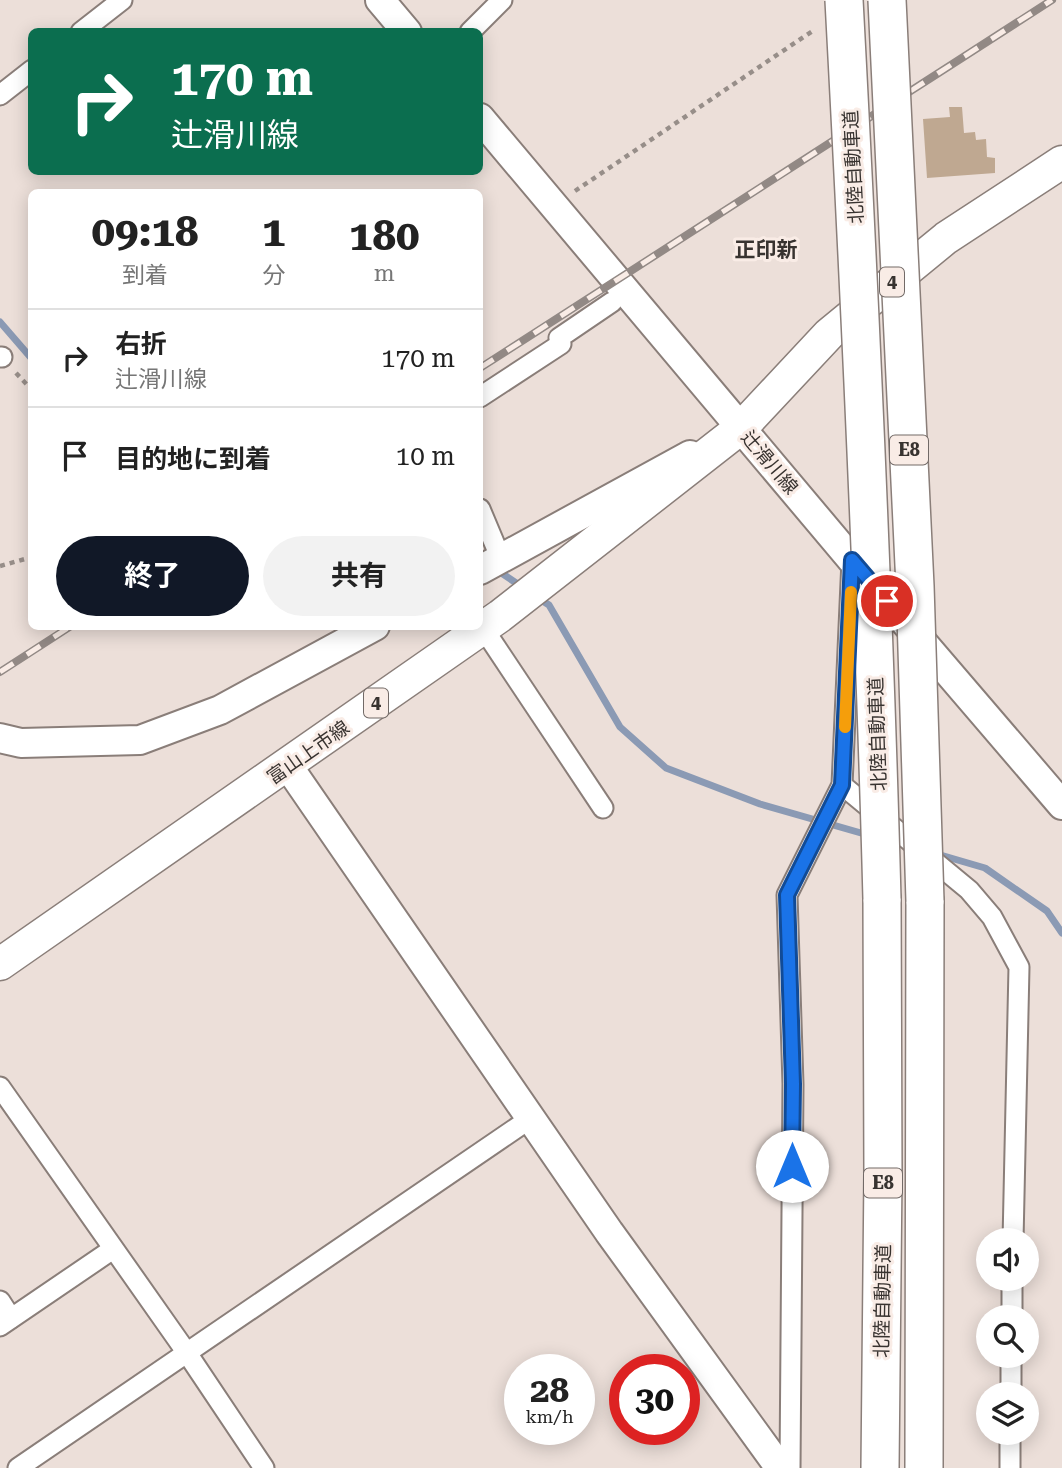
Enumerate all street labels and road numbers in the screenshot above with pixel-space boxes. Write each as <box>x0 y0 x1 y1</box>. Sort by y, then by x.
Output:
street label: 北陸自動車道 <box>839 109 868 225</box>
road number: 4 <box>880 268 904 296</box>
street label: 辻滑川線 <box>736 426 803 499</box>
road number: E8 <box>890 436 928 464</box>
street label: 北陸自動車道 <box>864 677 891 791</box>
road number: 4 <box>364 688 388 718</box>
street label: 富山上市線 <box>263 716 354 789</box>
road number: E8 <box>864 1168 902 1198</box>
street label: 北陸自動車道 <box>870 1244 895 1358</box>

